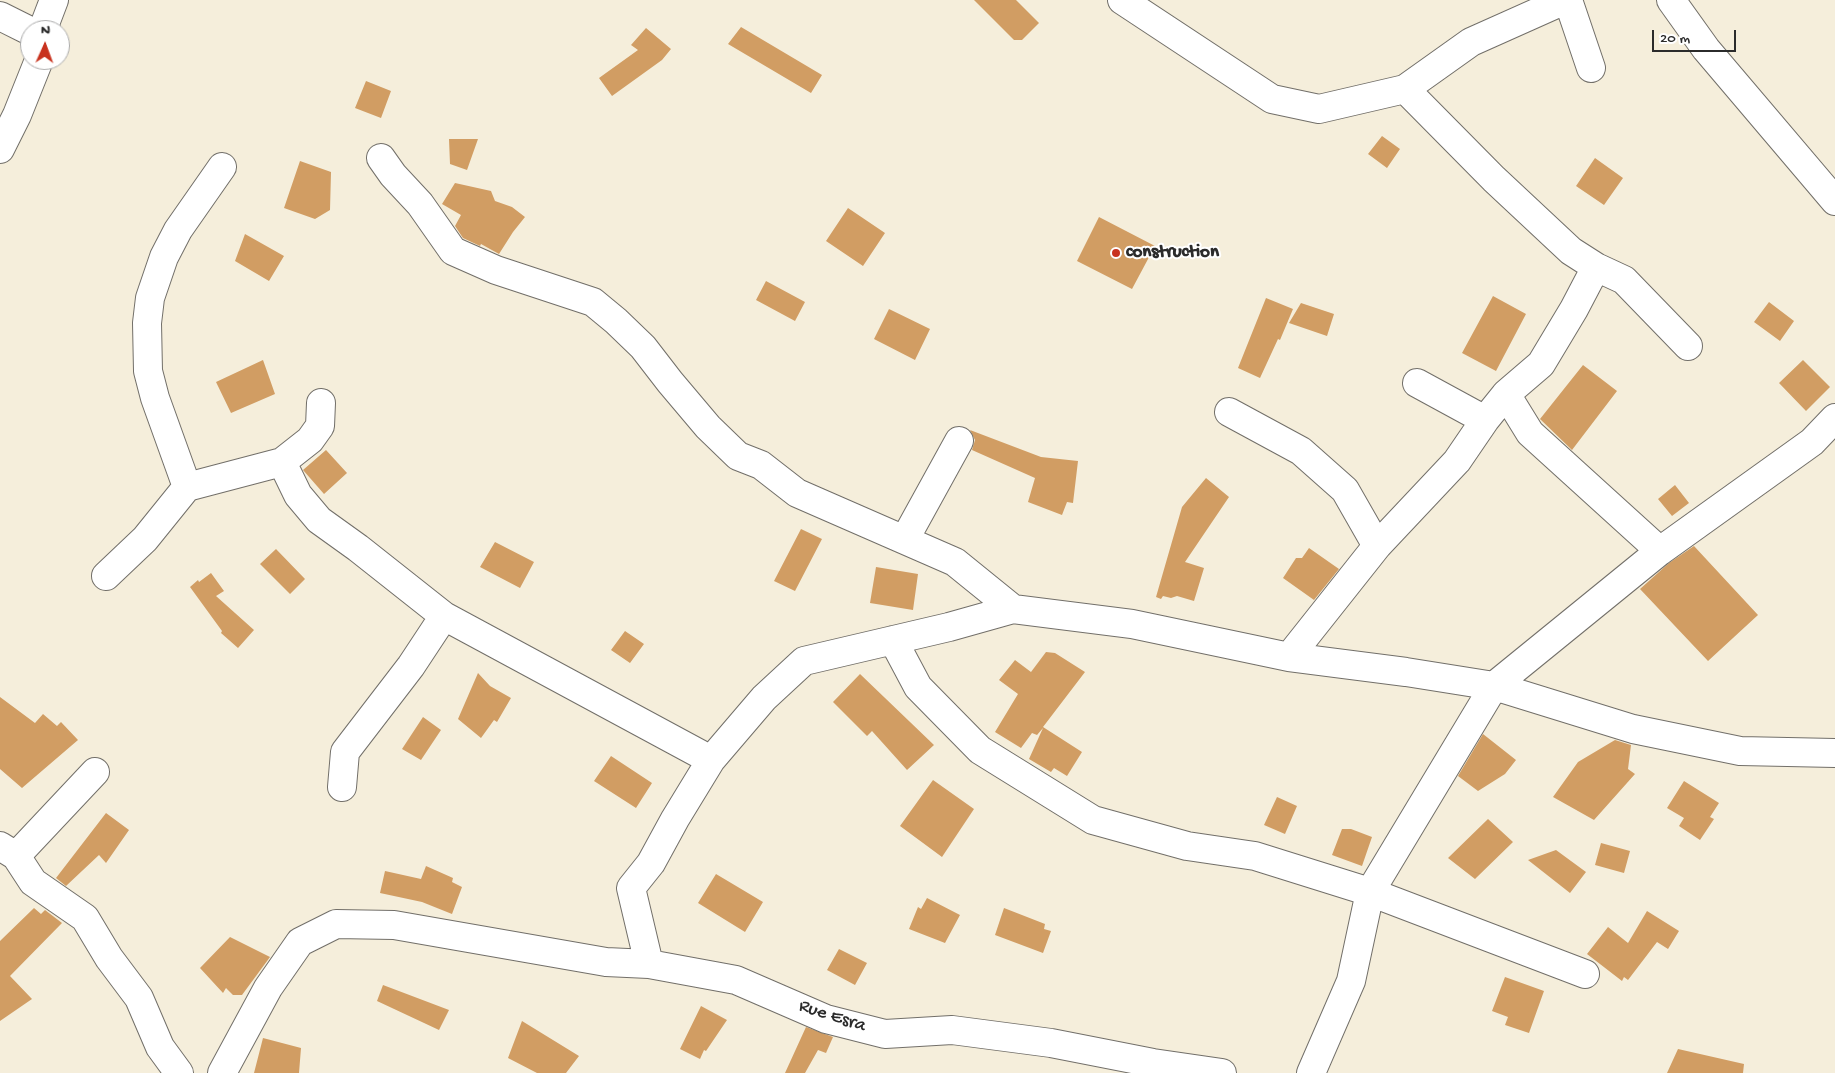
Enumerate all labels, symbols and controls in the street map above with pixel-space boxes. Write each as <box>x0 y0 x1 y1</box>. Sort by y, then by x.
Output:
north arrow <box>20 20 70 70</box>
scale bar <box>1655 20 1739 52</box>
text: N <box>41 22 50 39</box>
text: 20 m <box>1660 30 1690 48</box>
place label: construction <box>1126 242 1219 264</box>
marker: construction <box>1110 247 1122 259</box>
street label: Rue Esra <box>796 995 868 1039</box>

